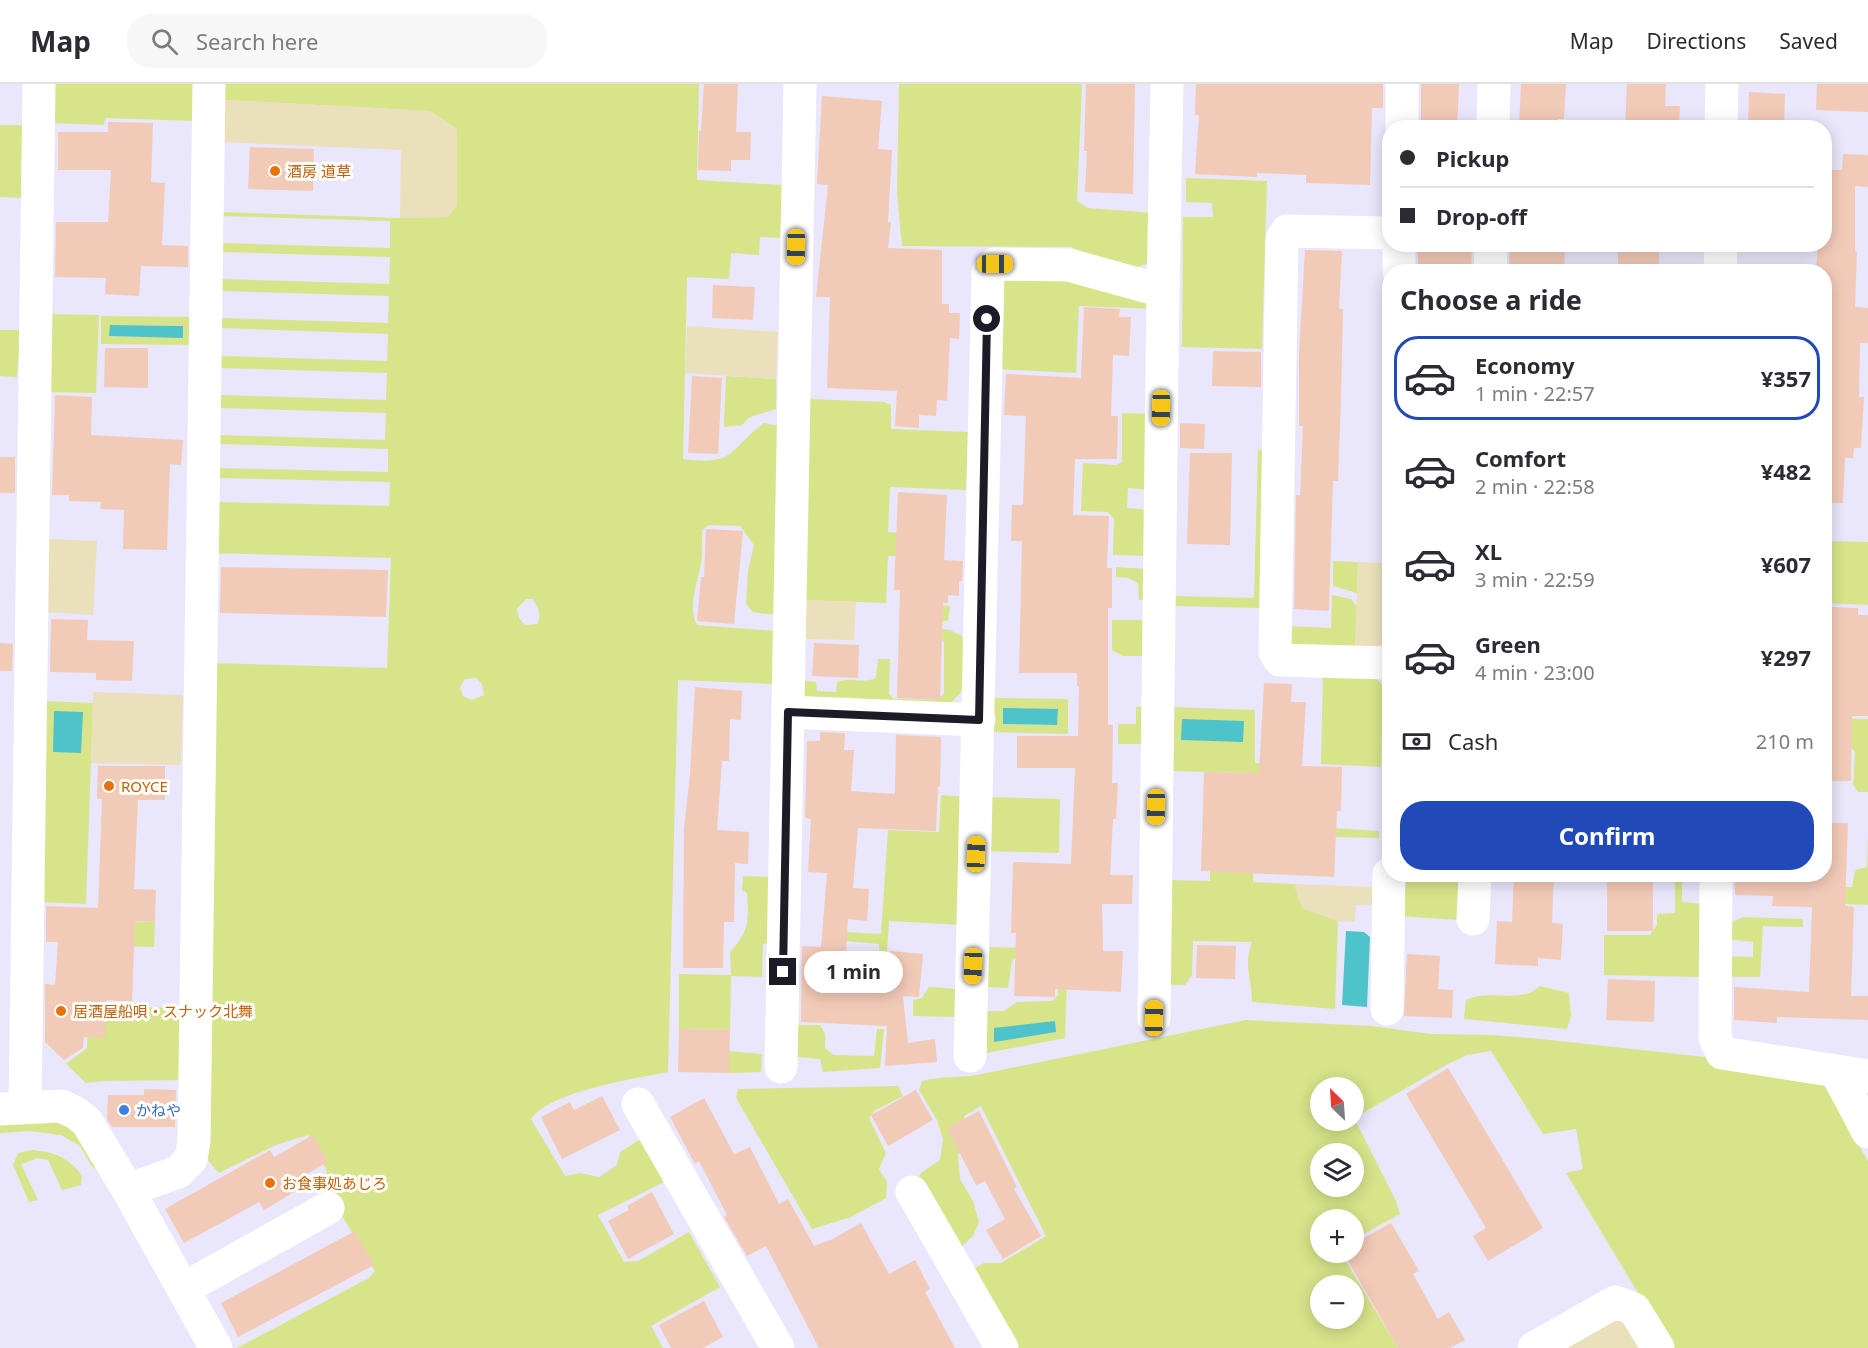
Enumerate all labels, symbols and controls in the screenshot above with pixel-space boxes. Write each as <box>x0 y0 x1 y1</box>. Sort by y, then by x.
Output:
search box <box>127 14 547 68</box>
text: Map <box>30 22 91 60</box>
icon: search <box>148 25 181 58</box>
text: Search here <box>196 26 318 56</box>
text: Map <box>1570 27 1614 55</box>
text: Directions <box>1647 27 1746 55</box>
text: Saved <box>1779 27 1838 55</box>
text: Pickup <box>1436 143 1509 173</box>
place label: 酒房 道草 <box>287 161 351 181</box>
marker: 酒房 道草 <box>268 164 282 178</box>
text: Drop-off <box>1436 201 1527 231</box>
car <box>787 229 805 265</box>
car <box>977 255 1013 273</box>
text: Choose a ride <box>1400 281 1582 318</box>
route start <box>973 305 1000 332</box>
text: Economy <box>1475 350 1574 380</box>
icon: car <box>1403 351 1457 405</box>
text: ¥357 <box>1761 363 1811 393</box>
text: 1 min · 22:57 <box>1475 380 1595 407</box>
car <box>1152 390 1170 426</box>
text: Comfort <box>1475 443 1566 473</box>
icon: car <box>1403 444 1457 498</box>
text: ¥482 <box>1761 456 1811 486</box>
text: 2 min · 22:58 <box>1475 473 1595 500</box>
text: XL <box>1475 536 1502 566</box>
icon: car <box>1403 537 1457 591</box>
text: ¥607 <box>1761 549 1811 579</box>
text: 3 min · 22:59 <box>1475 566 1595 593</box>
text: Green <box>1475 629 1541 659</box>
icon: car <box>1403 630 1457 684</box>
text: ¥297 <box>1761 642 1811 672</box>
text: 4 min · 23:00 <box>1475 659 1595 686</box>
icon: cash <box>1400 725 1433 758</box>
text: Cash <box>1448 726 1498 756</box>
text: 210 m <box>1756 728 1814 755</box>
place label: ROYCE <box>121 776 168 796</box>
marker: ROYCE <box>102 779 116 793</box>
car <box>1147 789 1165 825</box>
button: Confirm <box>1400 801 1814 870</box>
car <box>966 836 986 872</box>
car <box>963 948 983 984</box>
callout: 1 min <box>804 951 903 993</box>
route end <box>769 958 796 985</box>
text: 1 min <box>826 958 881 985</box>
car <box>1145 1000 1163 1036</box>
place label: 居酒屋船唄・スナック北舞 <box>73 1001 253 1021</box>
marker: 居酒屋船唄・スナック北舞 <box>54 1004 68 1018</box>
north arrow <box>1310 1077 1364 1131</box>
map controls <box>1310 1077 1364 1329</box>
place label: かねや <box>136 1100 181 1120</box>
marker: かねや <box>117 1103 131 1117</box>
button: layers <box>1310 1143 1364 1197</box>
place label: お食事処あじろ <box>282 1173 387 1193</box>
marker: お食事処あじろ <box>263 1176 277 1190</box>
button: + <box>1310 1209 1364 1263</box>
button: − <box>1310 1275 1364 1329</box>

